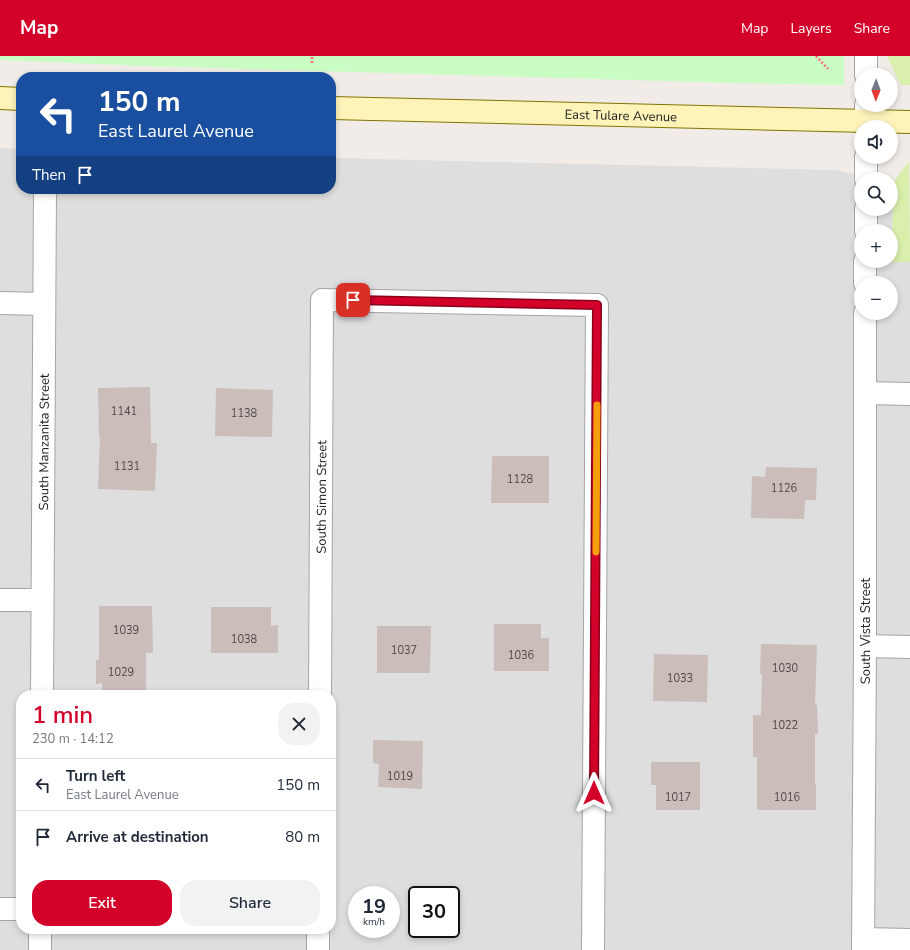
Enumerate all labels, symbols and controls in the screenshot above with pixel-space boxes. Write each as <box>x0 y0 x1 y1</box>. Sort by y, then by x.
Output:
text: Map <box>20 15 58 41</box>
text: Map <box>741 19 768 38</box>
text: Layers <box>790 19 832 38</box>
text: Share <box>854 19 890 38</box>
north arrow <box>854 68 898 112</box>
map controls <box>854 68 898 320</box>
text: 150 m <box>98 83 181 121</box>
icon: left <box>32 88 84 140</box>
street label: East Tulare Avenue <box>564 106 677 126</box>
text: East Laurel Avenue <box>98 119 254 143</box>
button: sound <box>854 120 898 164</box>
icon: arrive <box>74 164 96 186</box>
text: Then <box>32 165 66 185</box>
button: search <box>854 172 898 216</box>
button: + <box>854 224 898 268</box>
button: − <box>854 276 898 320</box>
pin <box>336 283 370 317</box>
icon: arrive <box>342 289 364 311</box>
street label: South Manzanita Street <box>35 373 54 510</box>
house number: 1141 <box>111 404 137 419</box>
house number: 1138 <box>231 406 258 421</box>
street label: South Simon Street <box>313 440 331 554</box>
house number: 1131 <box>114 459 140 474</box>
house number: 1128 <box>507 472 534 487</box>
house number: 1126 <box>771 481 798 496</box>
street label: South Vista Street <box>857 577 875 684</box>
house number: 1039 <box>113 623 139 638</box>
house number: 1038 <box>231 632 258 647</box>
house number: 1037 <box>391 643 417 658</box>
house number: 1036 <box>508 648 535 663</box>
house number: 1030 <box>772 661 799 676</box>
house number: 1029 <box>108 665 134 680</box>
house number: 1033 <box>667 671 693 686</box>
text: 1 min <box>32 699 93 731</box>
button: close <box>278 703 320 745</box>
house number: 1022 <box>772 718 798 733</box>
text: 230 m · 14:12 <box>32 730 114 748</box>
text: Turn left <box>66 766 125 786</box>
house number: 1019 <box>387 769 413 784</box>
position arrow <box>573 772 615 814</box>
icon: left <box>32 774 54 796</box>
text: 150 m <box>276 775 320 795</box>
text: East Laurel Avenue <box>66 786 179 804</box>
house number: 1017 <box>665 790 691 805</box>
house number: 1016 <box>774 790 801 805</box>
icon: arrive <box>32 826 54 848</box>
text: Arrive at destination <box>66 827 209 847</box>
text: 80 m <box>285 827 320 847</box>
button: Exit <box>32 880 172 926</box>
button: Share <box>180 880 320 926</box>
speed limit sign: 30 <box>408 886 460 938</box>
text: 19 <box>362 893 386 920</box>
text: km/h <box>363 915 385 929</box>

